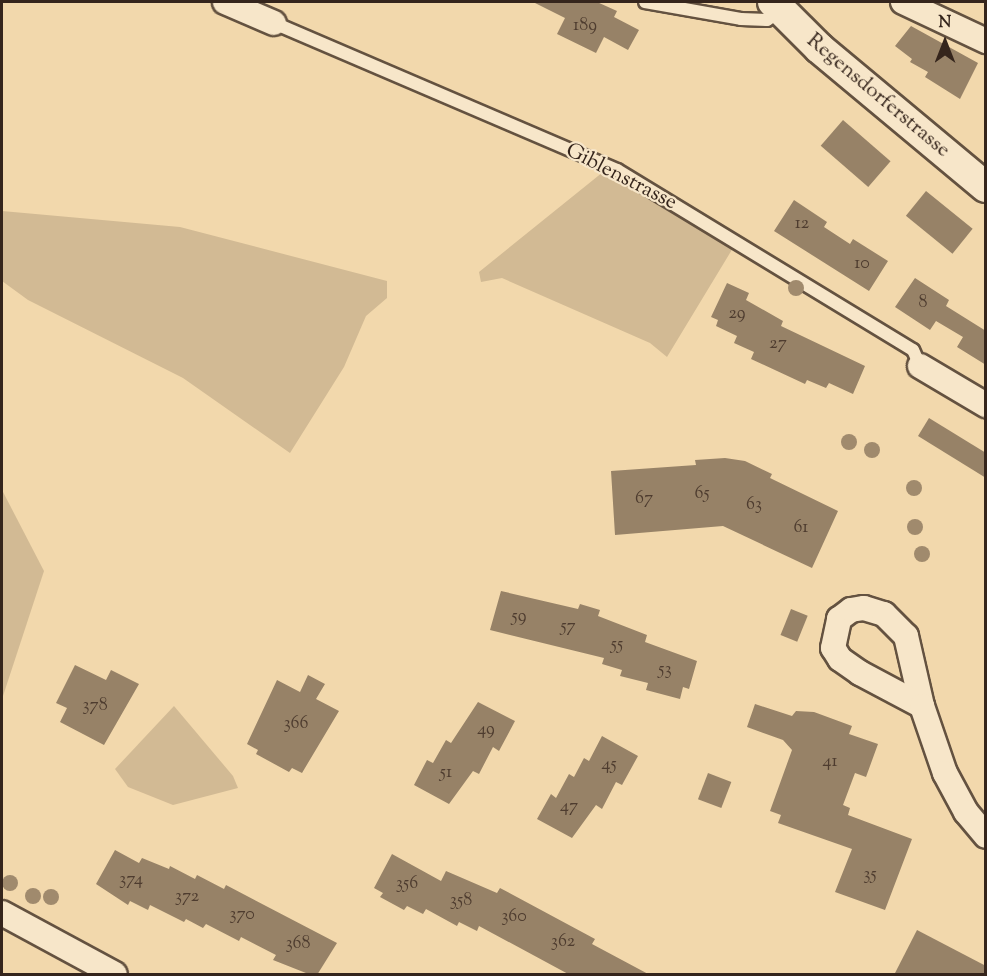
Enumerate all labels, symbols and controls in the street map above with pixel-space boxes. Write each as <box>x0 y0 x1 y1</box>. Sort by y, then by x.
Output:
north arrow <box>915 12 975 72</box>
text: N <box>939 12 951 35</box>
house number: 189 <box>573 15 597 37</box>
street label: Regensdorferstrasse <box>801 29 955 163</box>
street label: Giblenstrasse <box>561 138 681 216</box>
house number: 12 <box>795 213 809 235</box>
house number: 10 <box>854 253 870 275</box>
house number: 8 <box>919 292 927 314</box>
house number: 29 <box>728 303 746 325</box>
house number: 27 <box>769 333 787 355</box>
house number: 65 <box>694 483 710 505</box>
house number: 67 <box>635 488 653 510</box>
house number: 63 <box>746 494 762 516</box>
house number: 61 <box>794 517 808 539</box>
house number: 59 <box>512 606 526 628</box>
house number: 57 <box>560 616 576 638</box>
house number: 55 <box>611 634 623 656</box>
house number: 53 <box>658 659 672 681</box>
house number: 378 <box>82 695 108 717</box>
house number: 366 <box>283 713 309 735</box>
house number: 49 <box>477 719 495 741</box>
house number: 41 <box>822 751 838 773</box>
house number: 45 <box>601 754 617 776</box>
house number: 51 <box>440 762 452 784</box>
house number: 47 <box>560 796 578 818</box>
house number: 35 <box>863 864 877 886</box>
house number: 374 <box>119 869 143 891</box>
house number: 356 <box>396 873 418 895</box>
house number: 372 <box>175 886 199 908</box>
house number: 358 <box>450 890 472 912</box>
house number: 370 <box>229 904 255 926</box>
house number: 360 <box>501 906 527 928</box>
house number: 362 <box>551 931 575 953</box>
house number: 368 <box>285 933 311 955</box>

